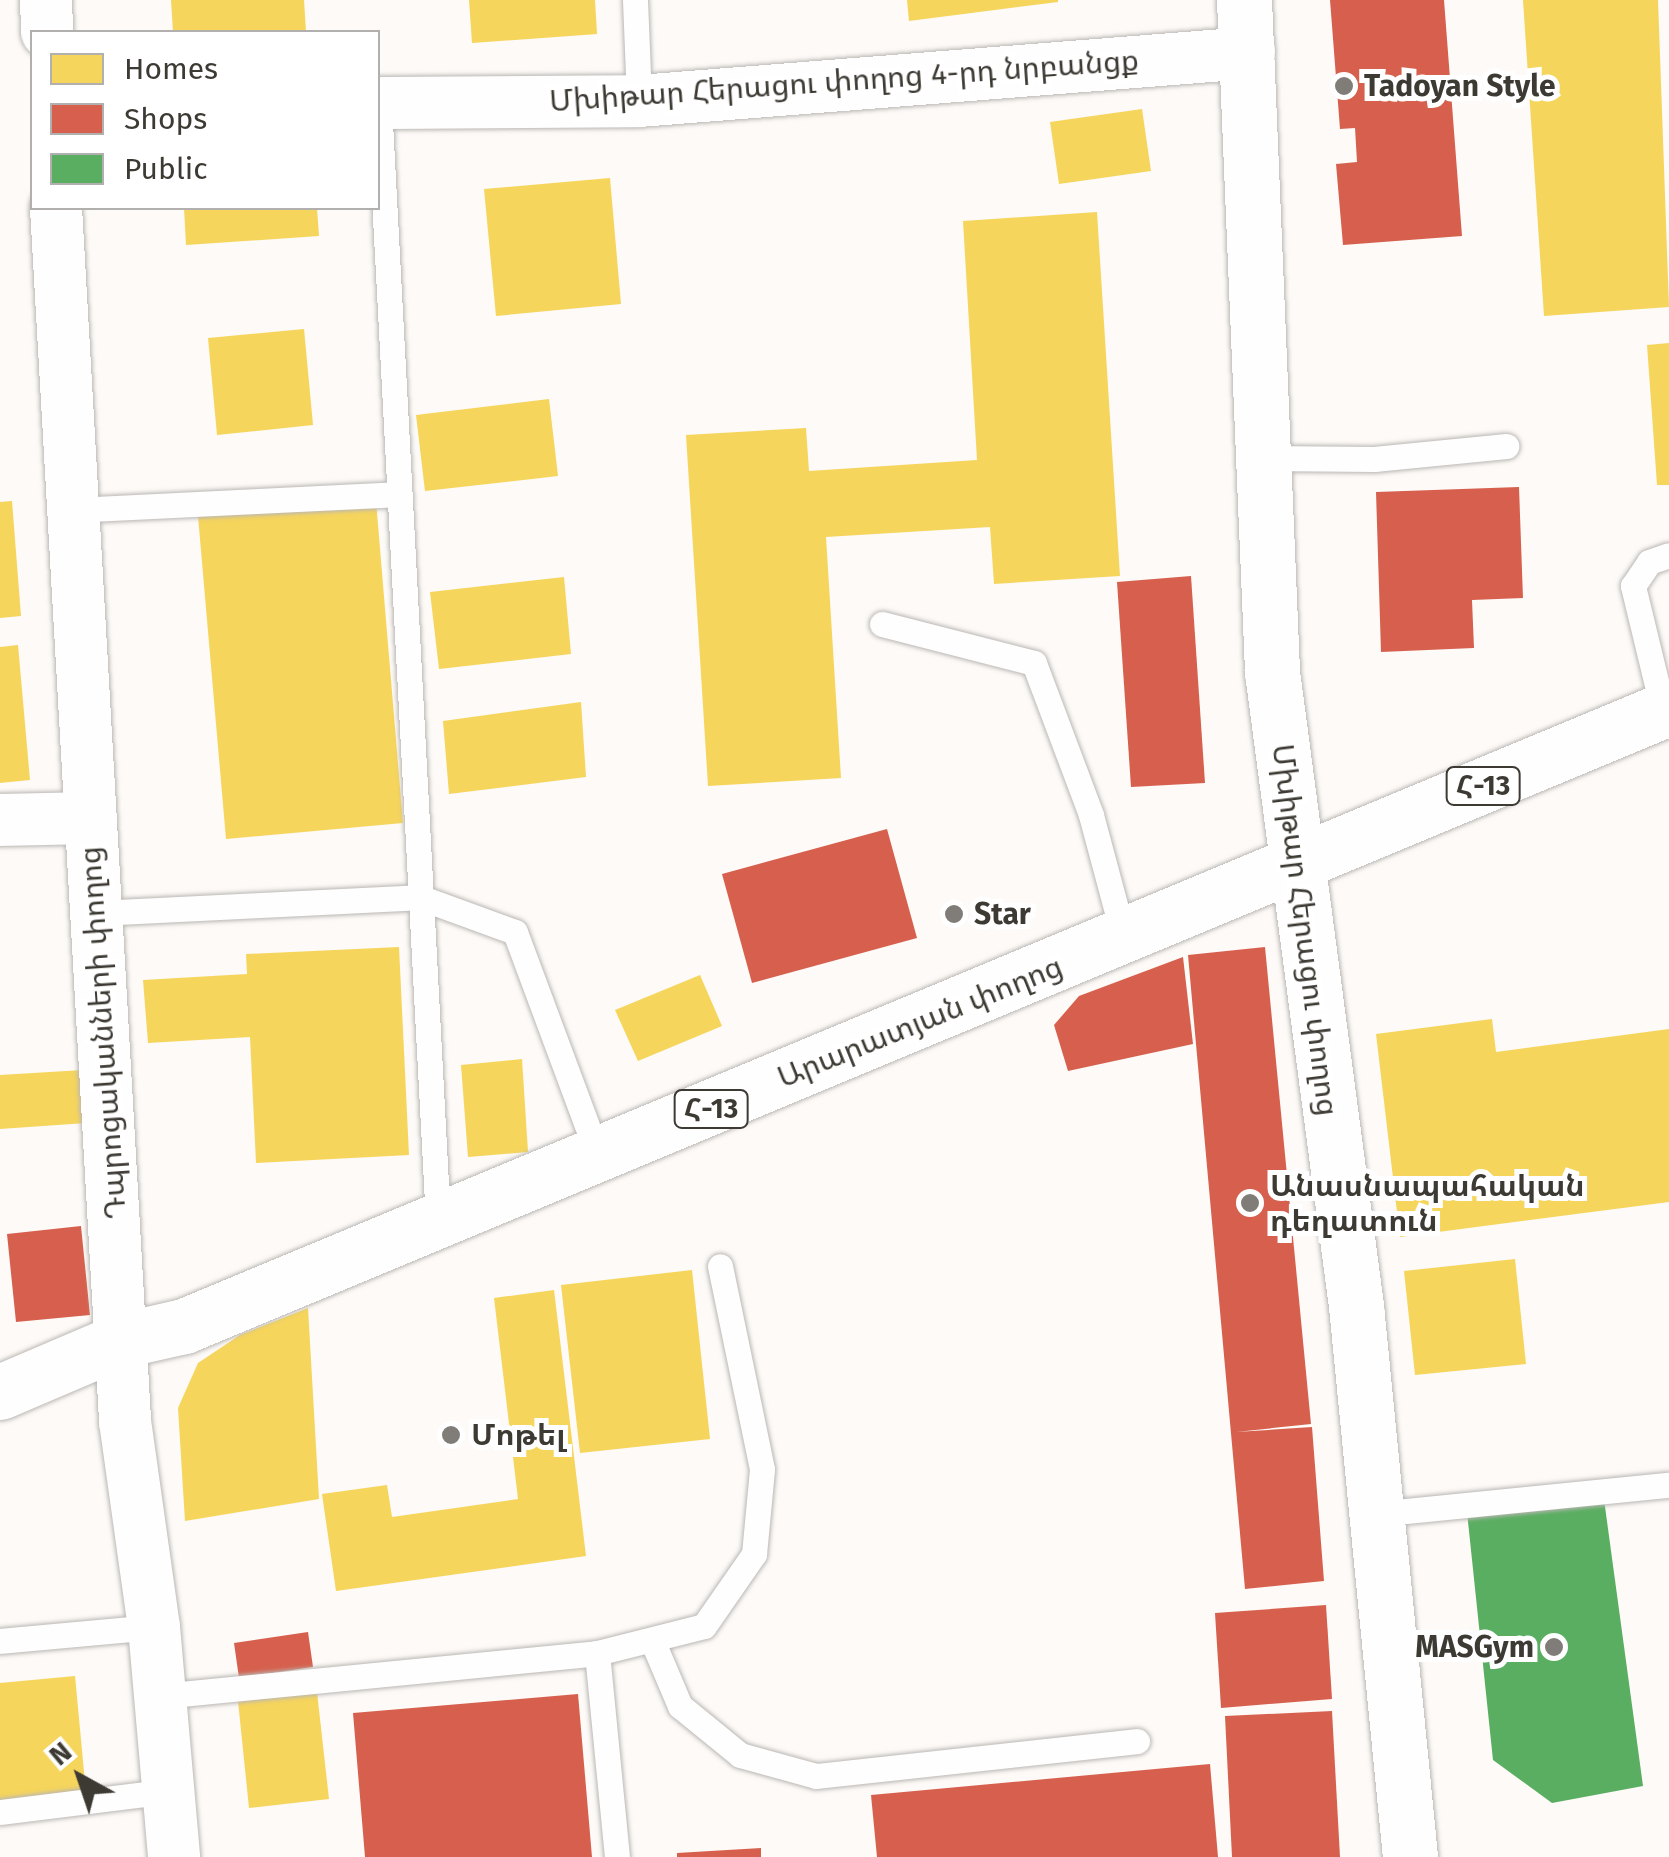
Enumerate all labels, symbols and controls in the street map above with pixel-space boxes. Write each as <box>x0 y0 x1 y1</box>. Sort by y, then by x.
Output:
legend <box>30 30 380 210</box>
street label: Մխիթար Հերացու փողոց 4-րդ նրբանցք <box>548 42 1140 120</box>
text: Homes <box>124 51 218 87</box>
place label: Tadoyan Style <box>1364 68 1556 104</box>
marker: Tadoyan Style <box>1333 75 1355 97</box>
text: Shops <box>124 101 207 137</box>
text: Public <box>124 151 208 187</box>
street label: Մխիթար Հերացու փողոց <box>1264 742 1346 1118</box>
road number: Հ-13 <box>1446 763 1520 809</box>
street label: Դպրոցականների փողոց <box>72 845 134 1221</box>
place label: Star <box>974 896 1031 932</box>
marker: Star <box>943 903 965 925</box>
street label: Արարատյան փողոց <box>772 948 1068 1096</box>
road number: Հ-13 <box>674 1086 748 1132</box>
place label: Անասնապահական դեղատուն <box>1270 1168 1585 1238</box>
marker: Անասնապահական դեղատուն <box>1239 1192 1261 1214</box>
place label: Մոթել <box>471 1417 566 1453</box>
marker: Մոթել <box>440 1424 462 1446</box>
place label: MASGym <box>1415 1629 1534 1665</box>
marker: MASGym <box>1543 1636 1565 1658</box>
north arrow <box>30 1727 130 1827</box>
text: N <box>43 1735 78 1772</box>

